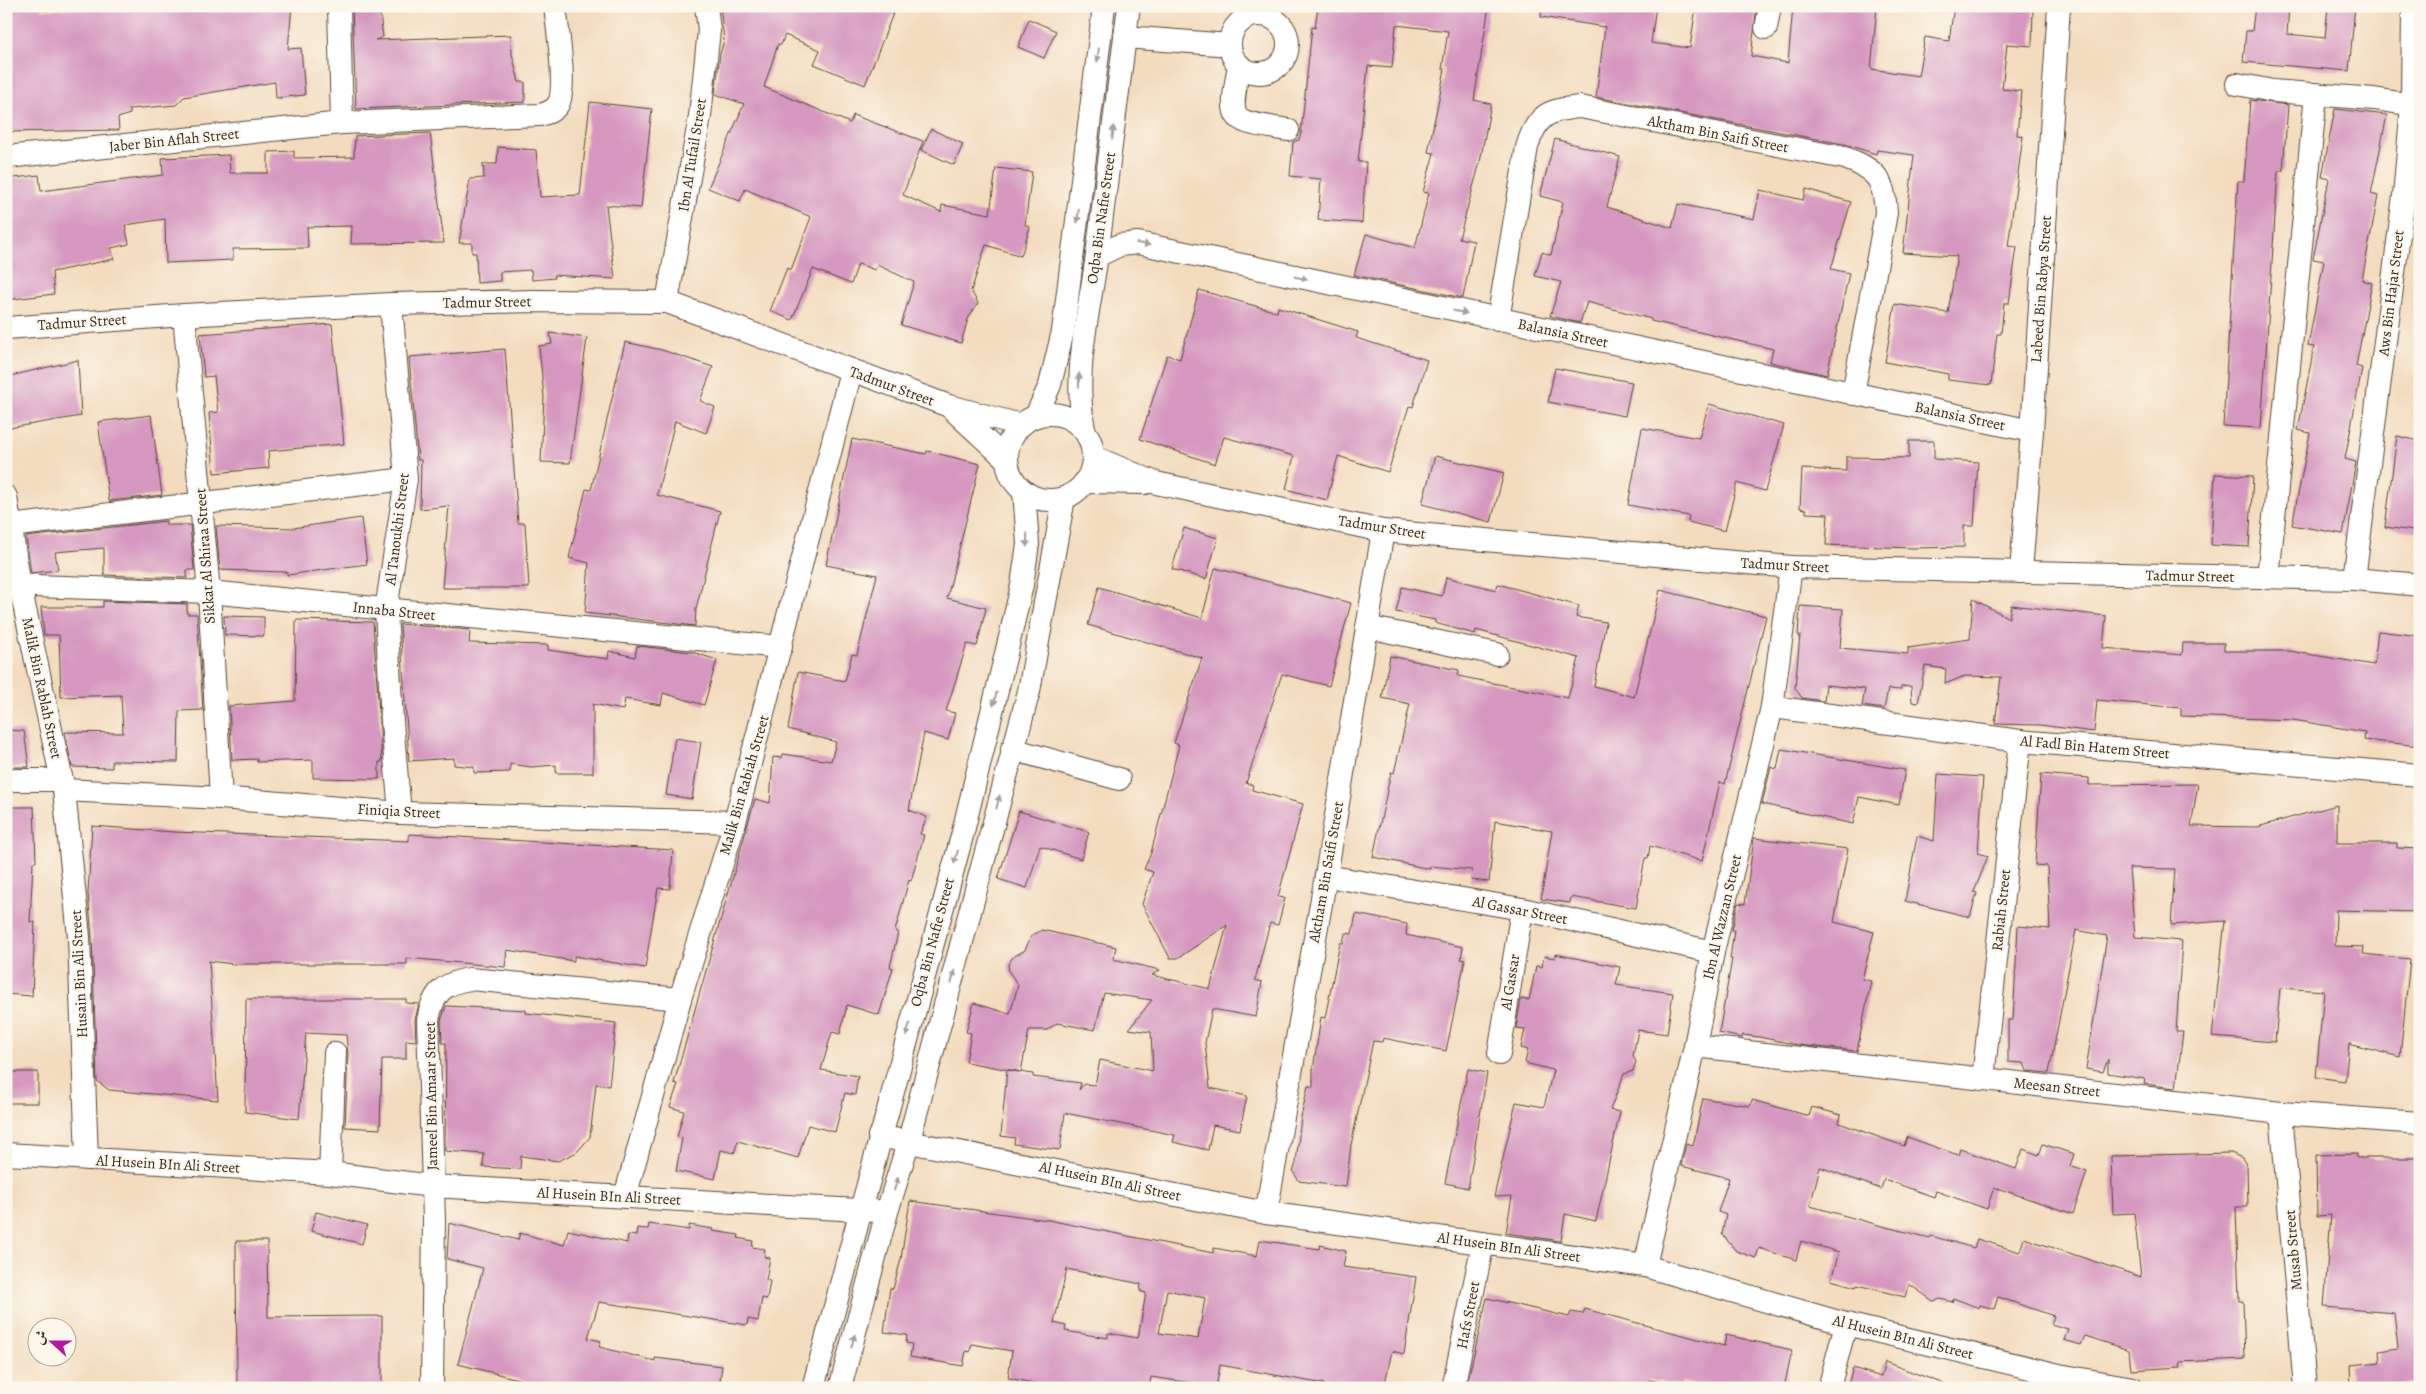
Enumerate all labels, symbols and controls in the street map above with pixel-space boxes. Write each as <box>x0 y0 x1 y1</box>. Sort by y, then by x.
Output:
one-way arrow <box>1094 47 1102 63</box>
street label: Ibn Al Tufail Street <box>673 97 711 213</box>
street label: Aktham Bin Saifi Street <box>1645 110 1790 157</box>
street label: Jaber Bin Aflah Street <box>108 123 240 157</box>
one-way arrow <box>1109 125 1117 141</box>
street label: Oqba Bin Nafie Street <box>1082 151 1120 285</box>
one-way arrow <box>1074 208 1082 224</box>
street label: Labeed Bin Rabya Street <box>2026 215 2056 363</box>
street label: Aws Bin Hajar Street <box>2373 229 2409 358</box>
one-way arrow <box>1135 240 1151 248</box>
one-way arrow <box>1294 274 1310 282</box>
street label: Tadmur Street <box>442 291 532 313</box>
one-way arrow <box>1453 308 1469 316</box>
street label: Tadmur Street <box>37 309 127 335</box>
street label: Balansia Street <box>1516 314 1610 352</box>
street label: Tadmur Street <box>847 361 937 411</box>
one-way arrow <box>1075 372 1083 388</box>
street label: Balansia Street <box>1913 397 2007 435</box>
street label: Al Tanoukhi Street <box>380 472 414 587</box>
street label: Sikkat Al Shiraa Street <box>190 487 220 625</box>
street label: Tadmur Street <box>1337 510 1427 544</box>
one-way arrow <box>1023 532 1031 548</box>
street label: Tadmur Street <box>1740 553 1830 577</box>
street label: Tadmur Street <box>2145 565 2235 587</box>
street label: Innaba Street <box>352 597 436 625</box>
street label: Malik Bin Rablah Street <box>17 615 67 761</box>
one-way arrow <box>991 691 999 706</box>
street label: Malik Bin Rabiah Street <box>714 713 774 857</box>
street label: Al Fadl Bin Hatem Street <box>2018 730 2171 764</box>
one-way arrow <box>994 795 1002 810</box>
street label: Finiqia Street <box>357 799 441 823</box>
street label: Aktham Bin Saifi Street <box>1304 800 1348 945</box>
one-way arrow <box>952 849 960 864</box>
street label: Ibn Al Wazzan Street <box>1698 852 1746 982</box>
street label: Rabiah Street <box>1987 868 2015 952</box>
street label: Oqba Bin Nafie Street <box>905 875 959 1009</box>
street label: Al Gassar Street <box>1470 891 1569 929</box>
street label: Husain Bin Ali Street <box>66 909 92 1039</box>
street label: Al Gassar <box>1496 952 1524 1013</box>
one-way arrow <box>949 969 957 984</box>
street label: Jameel Bin Amaar Street <box>420 1021 442 1171</box>
one-way arrow <box>904 1022 912 1038</box>
street label: Meesan Street <box>2013 1073 2101 1101</box>
street label: Al Husein BIn Ali Street <box>94 1150 241 1178</box>
street label: Al Husein BIn Ali Street <box>1036 1156 1183 1206</box>
one-way arrow <box>892 1176 900 1191</box>
street label: Al Husein BIn Ali Street <box>535 1182 682 1210</box>
street label: Musab Street <box>2280 1209 2306 1291</box>
street label: Al Husein BIn Ali Street <box>1435 1227 1582 1267</box>
street label: Hafs Street <box>1452 1279 1484 1351</box>
street label: Al Husein BIn Ali Street <box>1830 1310 1975 1364</box>
north arrow <box>28 1316 78 1366</box>
text: ش <box>29 1328 52 1347</box>
one-way arrow <box>849 1333 857 1348</box>

